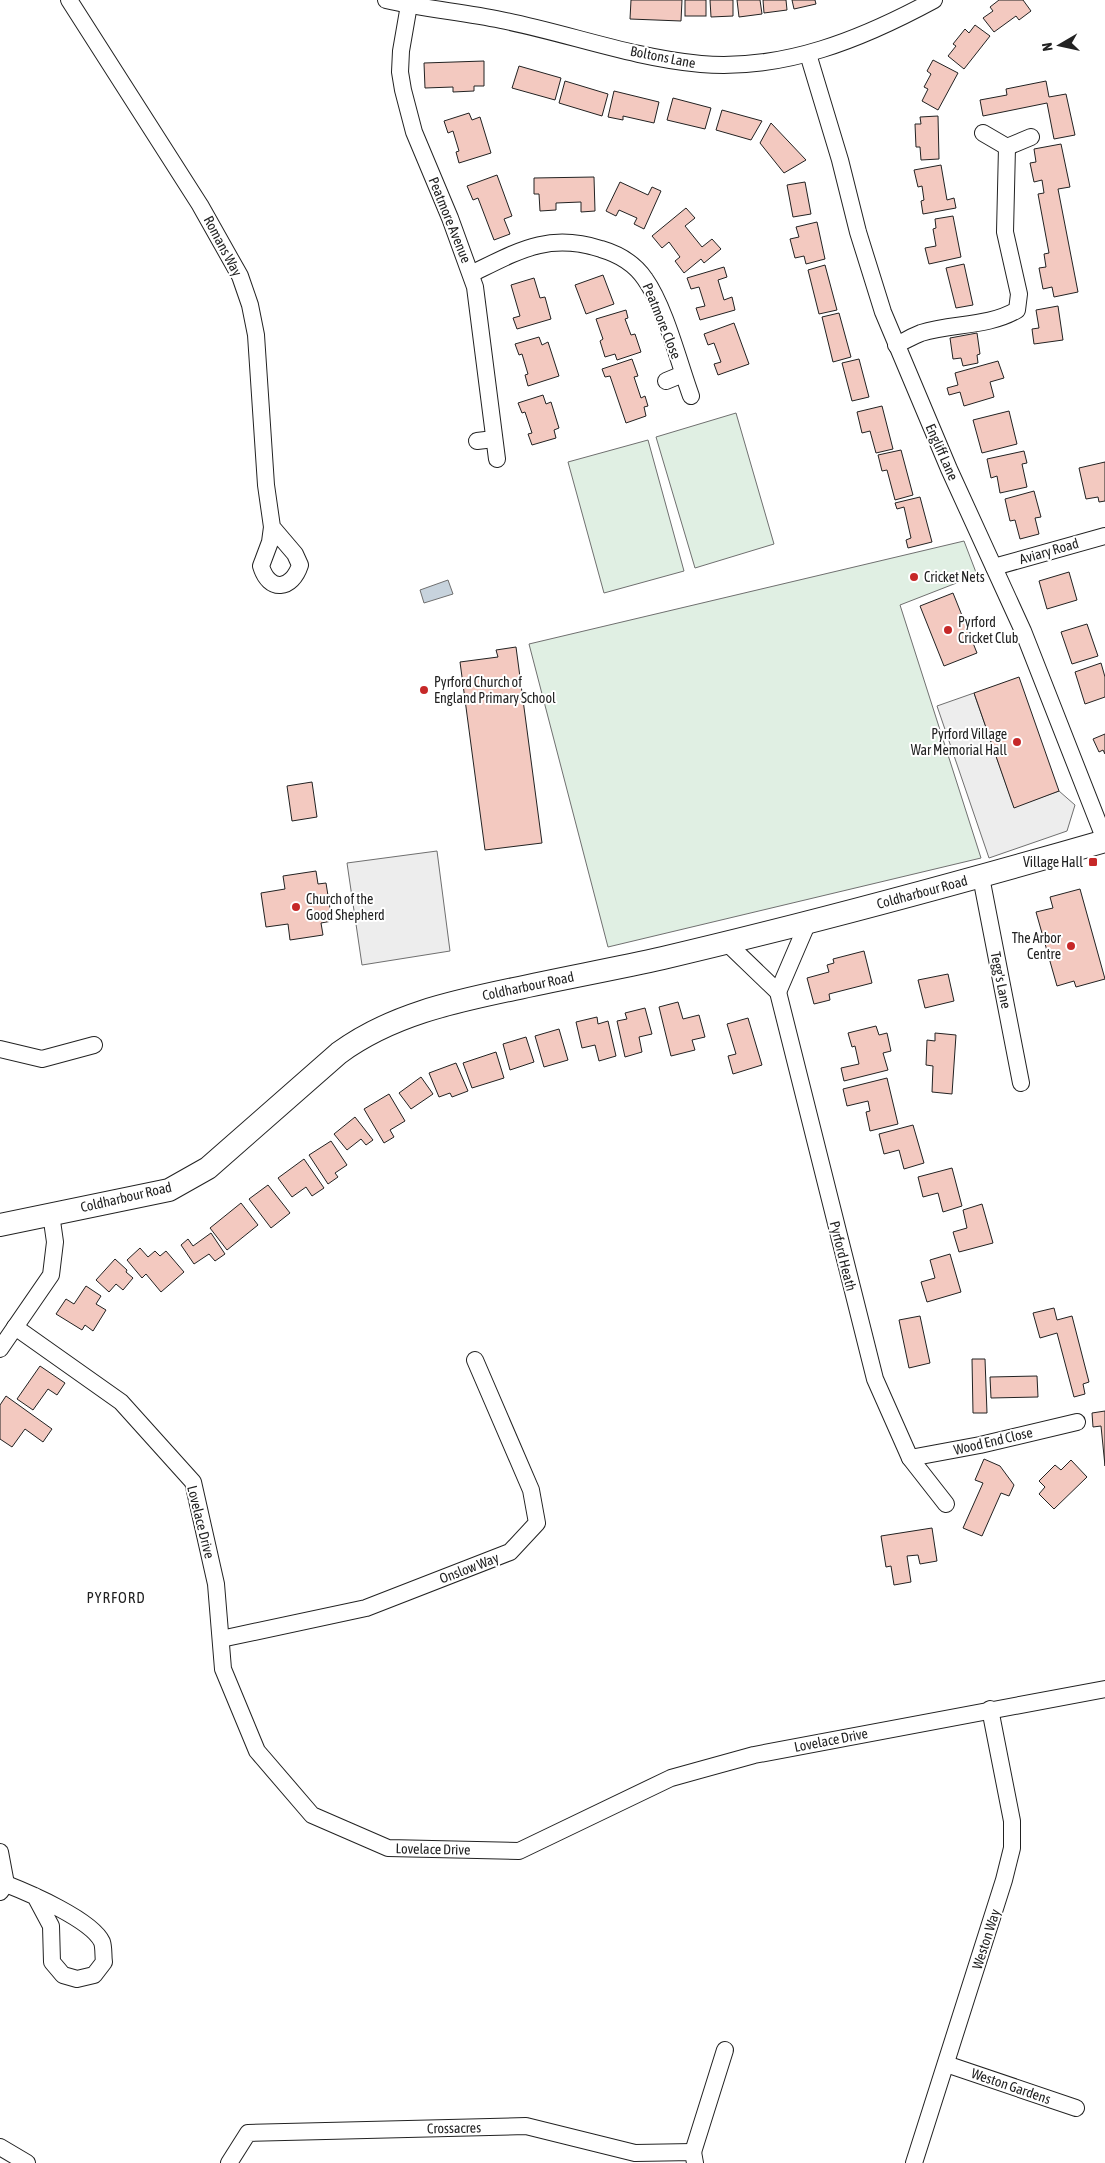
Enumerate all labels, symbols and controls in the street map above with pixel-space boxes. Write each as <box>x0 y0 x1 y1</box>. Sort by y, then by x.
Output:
north arrow <box>1035 20 1085 70</box>
text: N <box>1039 42 1056 52</box>
street label: Boltons Lane <box>629 43 697 71</box>
street label: Peatmore Avenue <box>425 175 475 265</box>
street label: Romans Way <box>200 213 246 279</box>
street label: Peatmore Close <box>640 281 684 361</box>
street label: Engliff Lane <box>922 421 962 483</box>
street label: Aviary Road <box>1018 535 1080 567</box>
place label: Cricket Nets <box>924 569 985 585</box>
marker: Cricket Nets <box>908 571 920 583</box>
place label: Pyrford Cricket Club <box>958 614 1019 646</box>
marker: Pyrford Cricket Club <box>942 624 954 636</box>
place label: Pyrford Church of England Primary School <box>434 674 556 706</box>
marker: Pyrford Church of England Primary School <box>418 684 430 696</box>
place label: Pyrford Village War Memorial Hall <box>911 726 1007 758</box>
marker: Pyrford Village War Memorial Hall <box>1011 736 1023 748</box>
place label: Village Hall <box>1023 854 1083 870</box>
marker: Village Hall <box>1087 856 1099 868</box>
street label: Coldharbour Road <box>875 872 969 912</box>
place label: Church of the Good Shepherd <box>306 891 385 923</box>
marker: Church of the Good Shepherd <box>290 901 302 913</box>
place label: The Arbor Centre <box>1012 930 1062 962</box>
marker: The Arbor Centre <box>1065 940 1077 952</box>
street label: Tegg's Lane <box>988 950 1014 1010</box>
street label: Coldharbour Road <box>481 968 575 1004</box>
street label: Coldharbour Road <box>79 1179 173 1215</box>
street label: Pyrford Heath <box>827 1219 859 1293</box>
street label: Wood End Close <box>952 1424 1034 1458</box>
street label: Lovelace Drive <box>184 1484 218 1560</box>
street label: Onslow Way <box>437 1549 501 1587</box>
district label: PYRFORD <box>86 1589 146 1606</box>
street label: Lovelace Drive <box>793 1725 869 1755</box>
street label: Lovelace Drive <box>396 1840 470 1858</box>
street label: Weston Way <box>969 1907 1003 1971</box>
street label: Weston Gardens <box>969 2065 1053 2107</box>
street label: Crossacres <box>427 2120 481 2136</box>

